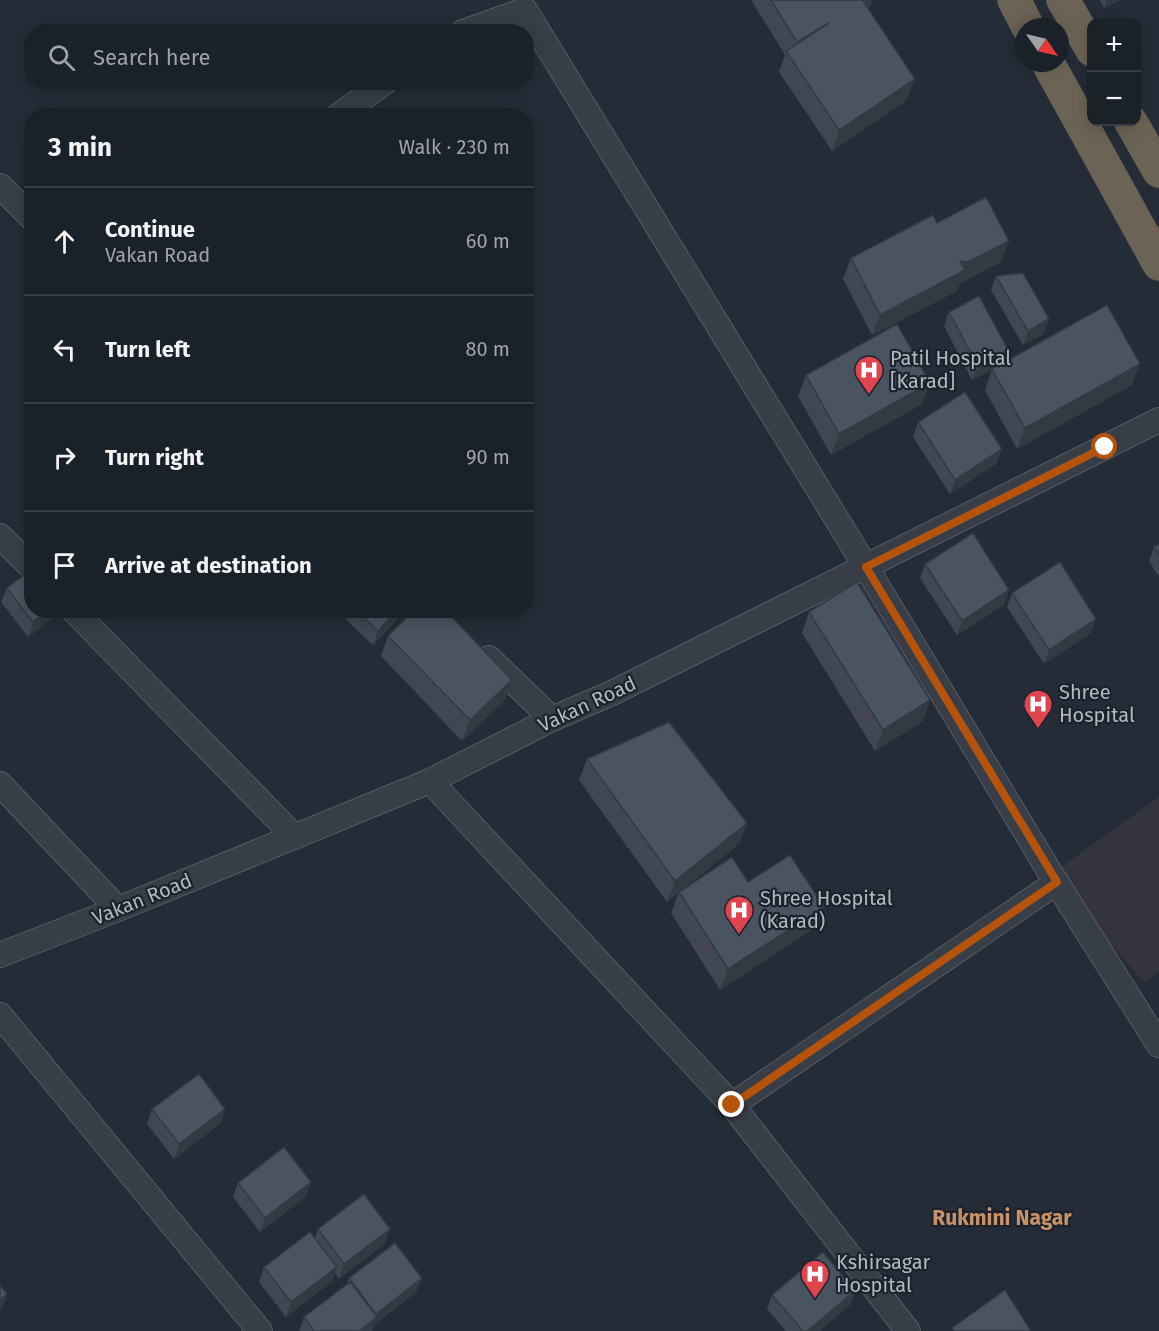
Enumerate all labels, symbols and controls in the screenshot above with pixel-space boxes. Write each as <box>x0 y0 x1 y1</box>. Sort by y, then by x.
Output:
north arrow <box>1015 18 1069 72</box>
map controls <box>1087 18 1141 126</box>
button: + <box>1087 18 1141 72</box>
search box <box>24 24 534 90</box>
icon: search <box>45 41 78 74</box>
text: Search here <box>93 44 211 71</box>
button: − <box>1087 72 1141 126</box>
text: 3 min <box>48 132 112 163</box>
text: Walk · 230 m <box>399 135 510 159</box>
text: Continue <box>105 216 195 243</box>
icon: ahead <box>48 225 81 258</box>
text: 60 m <box>466 229 510 253</box>
text: Vakan Road <box>105 243 210 267</box>
icon: left <box>48 333 81 366</box>
text: Turn left <box>105 336 190 363</box>
text: 80 m <box>465 337 510 361</box>
place label: Patil Hospital [Karad] <box>890 346 1011 393</box>
hospital icon: Patil Hospital [Karad] <box>853 354 885 396</box>
route start <box>1091 433 1117 459</box>
icon: right <box>48 441 81 474</box>
text: Turn right <box>105 444 204 471</box>
text: 90 m <box>466 445 510 469</box>
icon: arrive <box>48 549 81 582</box>
text: Arrive at destination <box>105 552 312 579</box>
street label: Vakan Road <box>534 671 640 737</box>
place label: Shree Hospital <box>1059 680 1135 727</box>
hospital icon: Shree Hospital <box>1022 688 1054 730</box>
street label: Vakan Road <box>89 868 195 930</box>
place label: Shree Hospital (Karad) <box>760 886 893 933</box>
hospital icon: Shree Hospital (Karad) <box>723 894 755 936</box>
route end <box>718 1091 744 1117</box>
district label: Rukmini Nagar <box>932 1205 1072 1231</box>
place label: Kshirsagar Hospital <box>836 1250 931 1297</box>
hospital icon: Kshirsagar Hospital <box>799 1258 831 1300</box>

